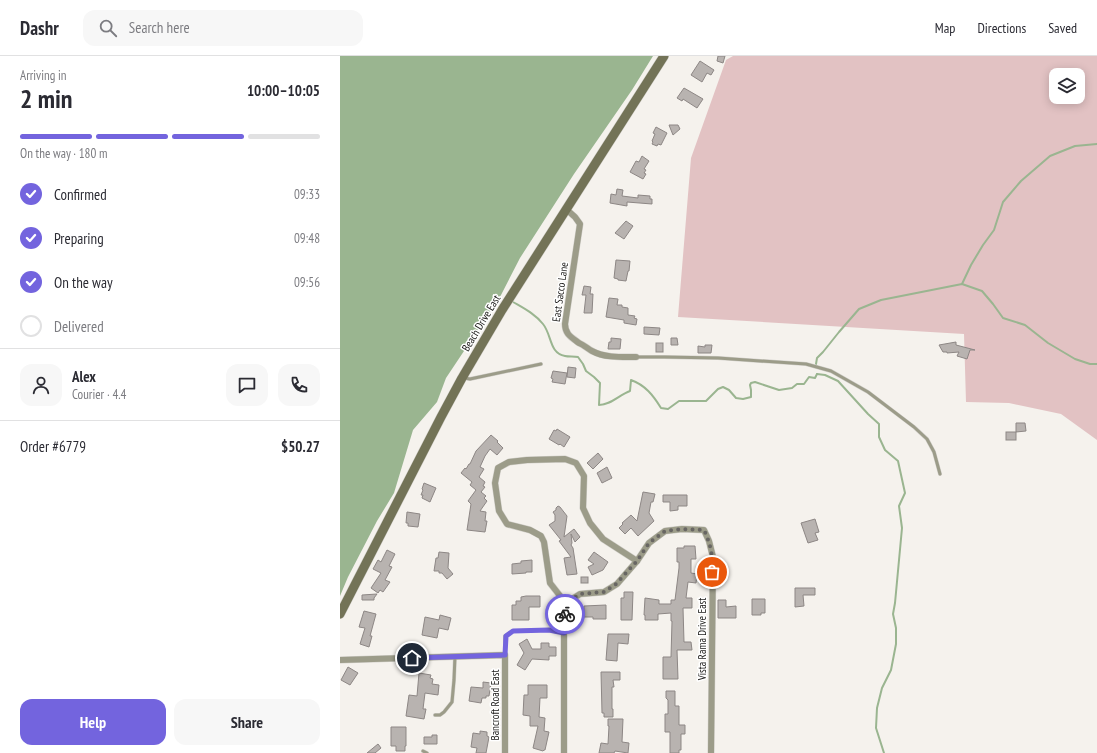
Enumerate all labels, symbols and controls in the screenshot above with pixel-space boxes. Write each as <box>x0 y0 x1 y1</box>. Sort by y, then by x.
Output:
search box <box>83 10 363 46</box>
text: Dashr <box>20 16 59 40</box>
icon: search <box>97 17 119 39</box>
text: Search here <box>129 18 190 37</box>
text: Map <box>935 19 955 37</box>
text: Directions <box>977 19 1026 37</box>
text: Saved <box>1048 19 1077 37</box>
text: Arriving in <box>20 67 67 84</box>
map controls <box>1049 68 1085 104</box>
button: layers <box>1049 68 1085 104</box>
text: 10:00–10:05 <box>247 81 320 100</box>
text: 2 min <box>20 82 73 115</box>
text: On the way · 180 m <box>20 145 107 162</box>
icon: check <box>20 183 42 205</box>
text: Confirmed <box>54 185 107 204</box>
text: 09:33 <box>294 186 320 203</box>
icon: check <box>20 227 42 249</box>
text: Preparing <box>54 229 104 248</box>
text: 09:48 <box>294 230 320 247</box>
street label: East Sacco Lane <box>549 261 571 323</box>
icon: check <box>20 271 42 293</box>
text: On the way <box>54 273 113 292</box>
text: 09:56 <box>294 274 320 291</box>
street label: Beach Drive East <box>459 292 503 354</box>
text: Delivered <box>54 317 104 336</box>
button: person <box>20 364 62 406</box>
button: chat <box>226 364 268 406</box>
button: phone <box>278 364 320 406</box>
text: Alex <box>72 367 96 386</box>
text: Courier · 4.4 <box>72 386 126 403</box>
text: Order #6779 <box>20 437 86 456</box>
text: $50.27 <box>281 437 320 456</box>
pin <box>695 555 729 589</box>
icon: bag <box>701 561 723 583</box>
courier <box>545 594 585 634</box>
street label: Vista Rama Drive East <box>695 598 709 681</box>
icon: bike <box>554 603 576 625</box>
pin <box>395 641 429 675</box>
icon: home <box>401 647 423 669</box>
street label: Bancroft Road East <box>488 670 502 741</box>
button: Help <box>20 699 166 745</box>
button: Share <box>174 699 320 745</box>

